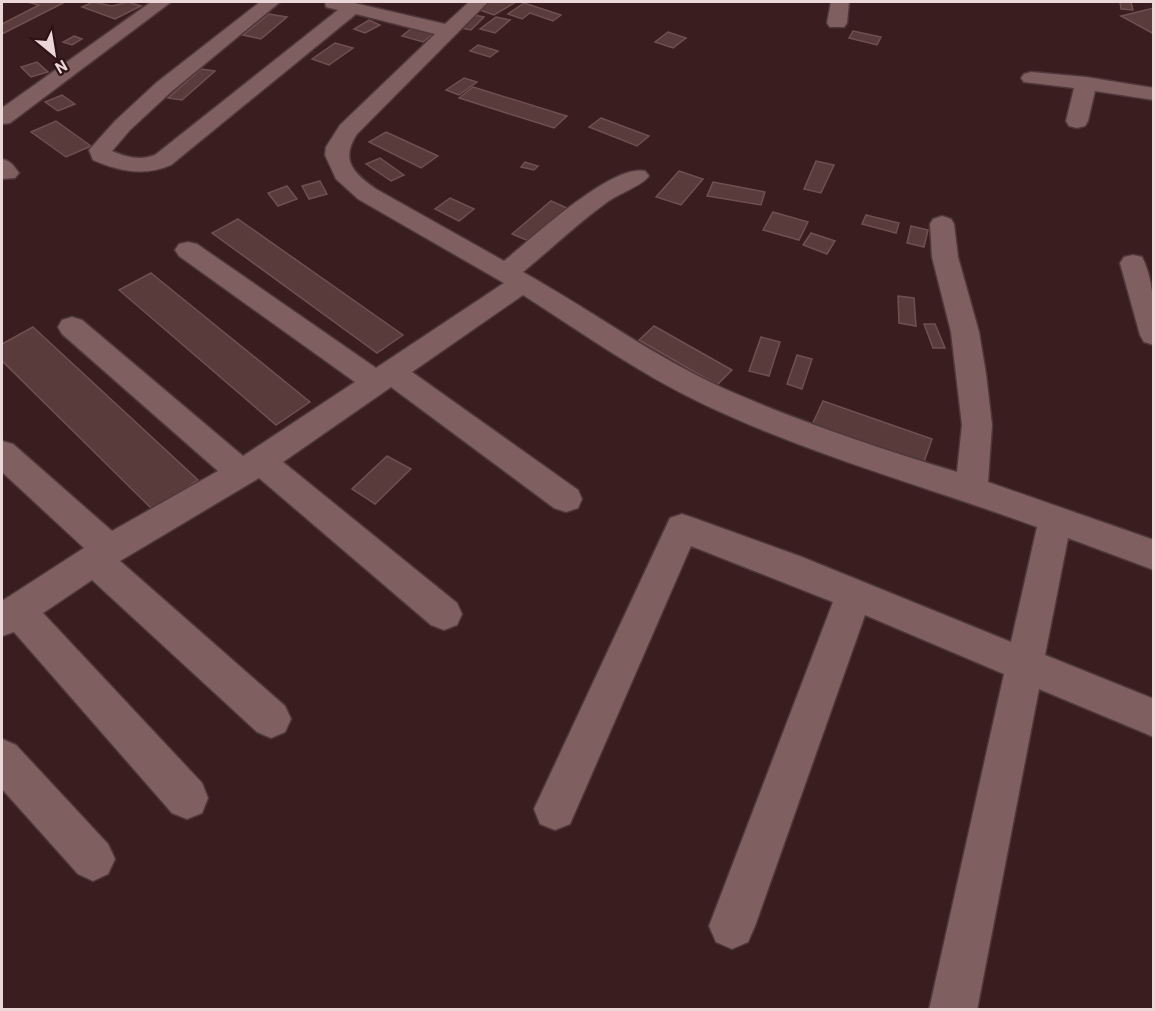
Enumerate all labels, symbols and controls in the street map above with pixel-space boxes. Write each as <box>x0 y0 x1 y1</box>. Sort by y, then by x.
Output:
north arrow <box>24 24 84 84</box>
text: N <box>52 57 71 78</box>

